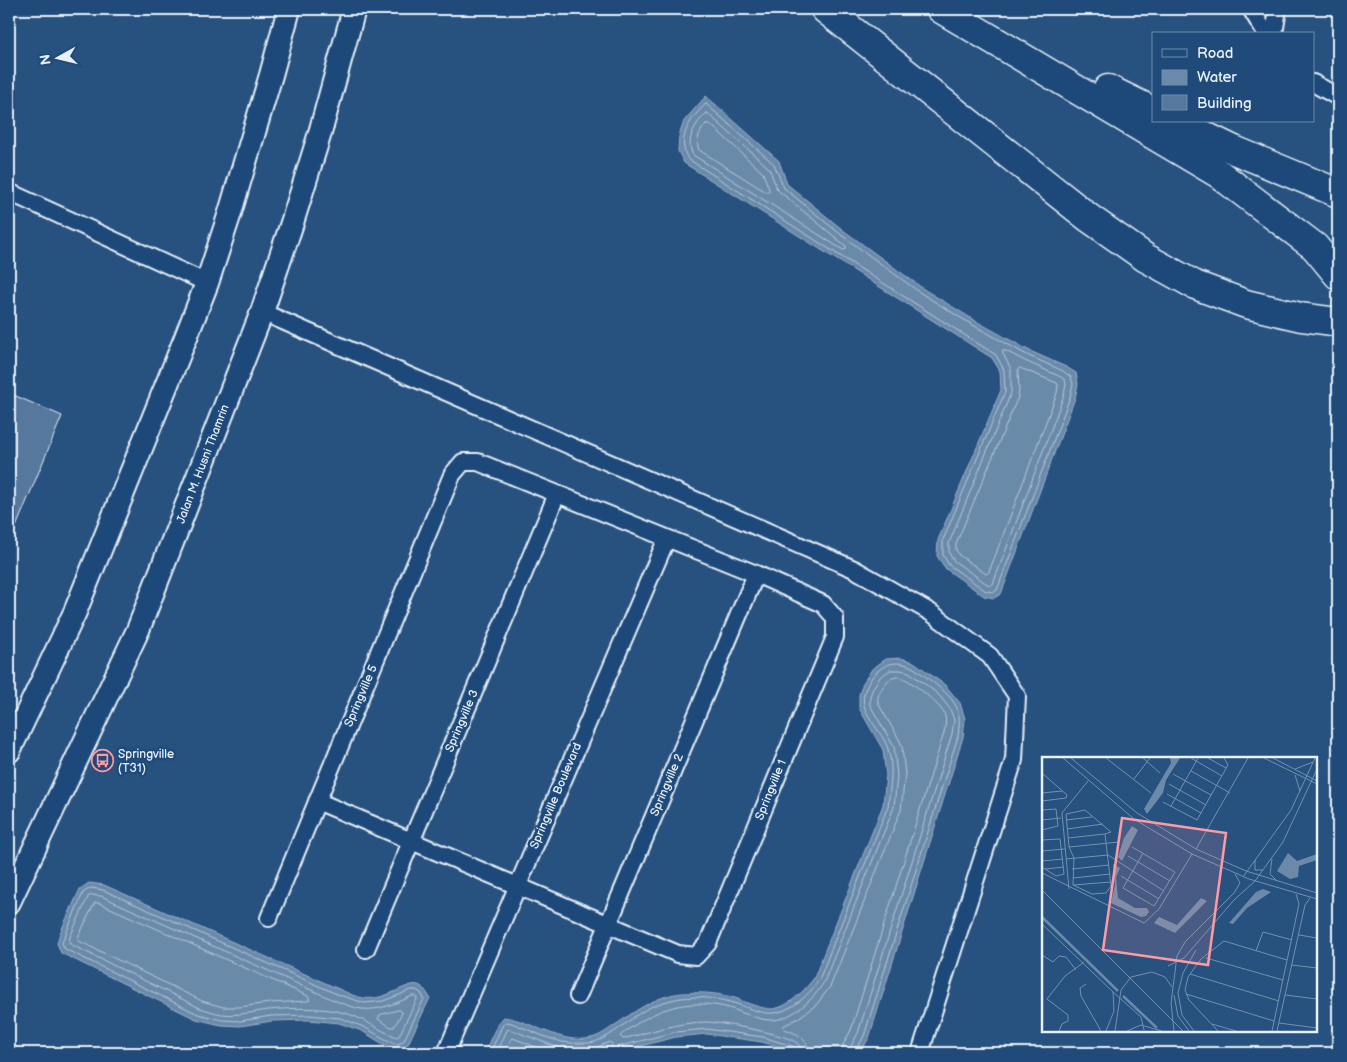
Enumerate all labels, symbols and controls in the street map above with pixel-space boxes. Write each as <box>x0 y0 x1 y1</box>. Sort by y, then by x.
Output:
north arrow <box>32 32 82 82</box>
legend <box>1152 32 1314 122</box>
text: Road <box>1197 44 1233 63</box>
text: N <box>36 53 55 66</box>
text: Water <box>1197 68 1237 87</box>
text: Building <box>1197 94 1252 113</box>
street label: Jalan M. Husni Thamrin <box>173 402 233 526</box>
street label: Springville 5 <box>341 663 381 729</box>
street label: Springville 3 <box>442 687 482 755</box>
street label: Springville Boulevard <box>527 741 585 851</box>
place label: Springville (T31) <box>118 747 174 776</box>
bus stop icon: Springville (T31) <box>90 749 114 773</box>
street label: Springville 2 <box>647 752 687 818</box>
inset map <box>1042 757 1317 1032</box>
street label: Springville 1 <box>752 758 790 822</box>

